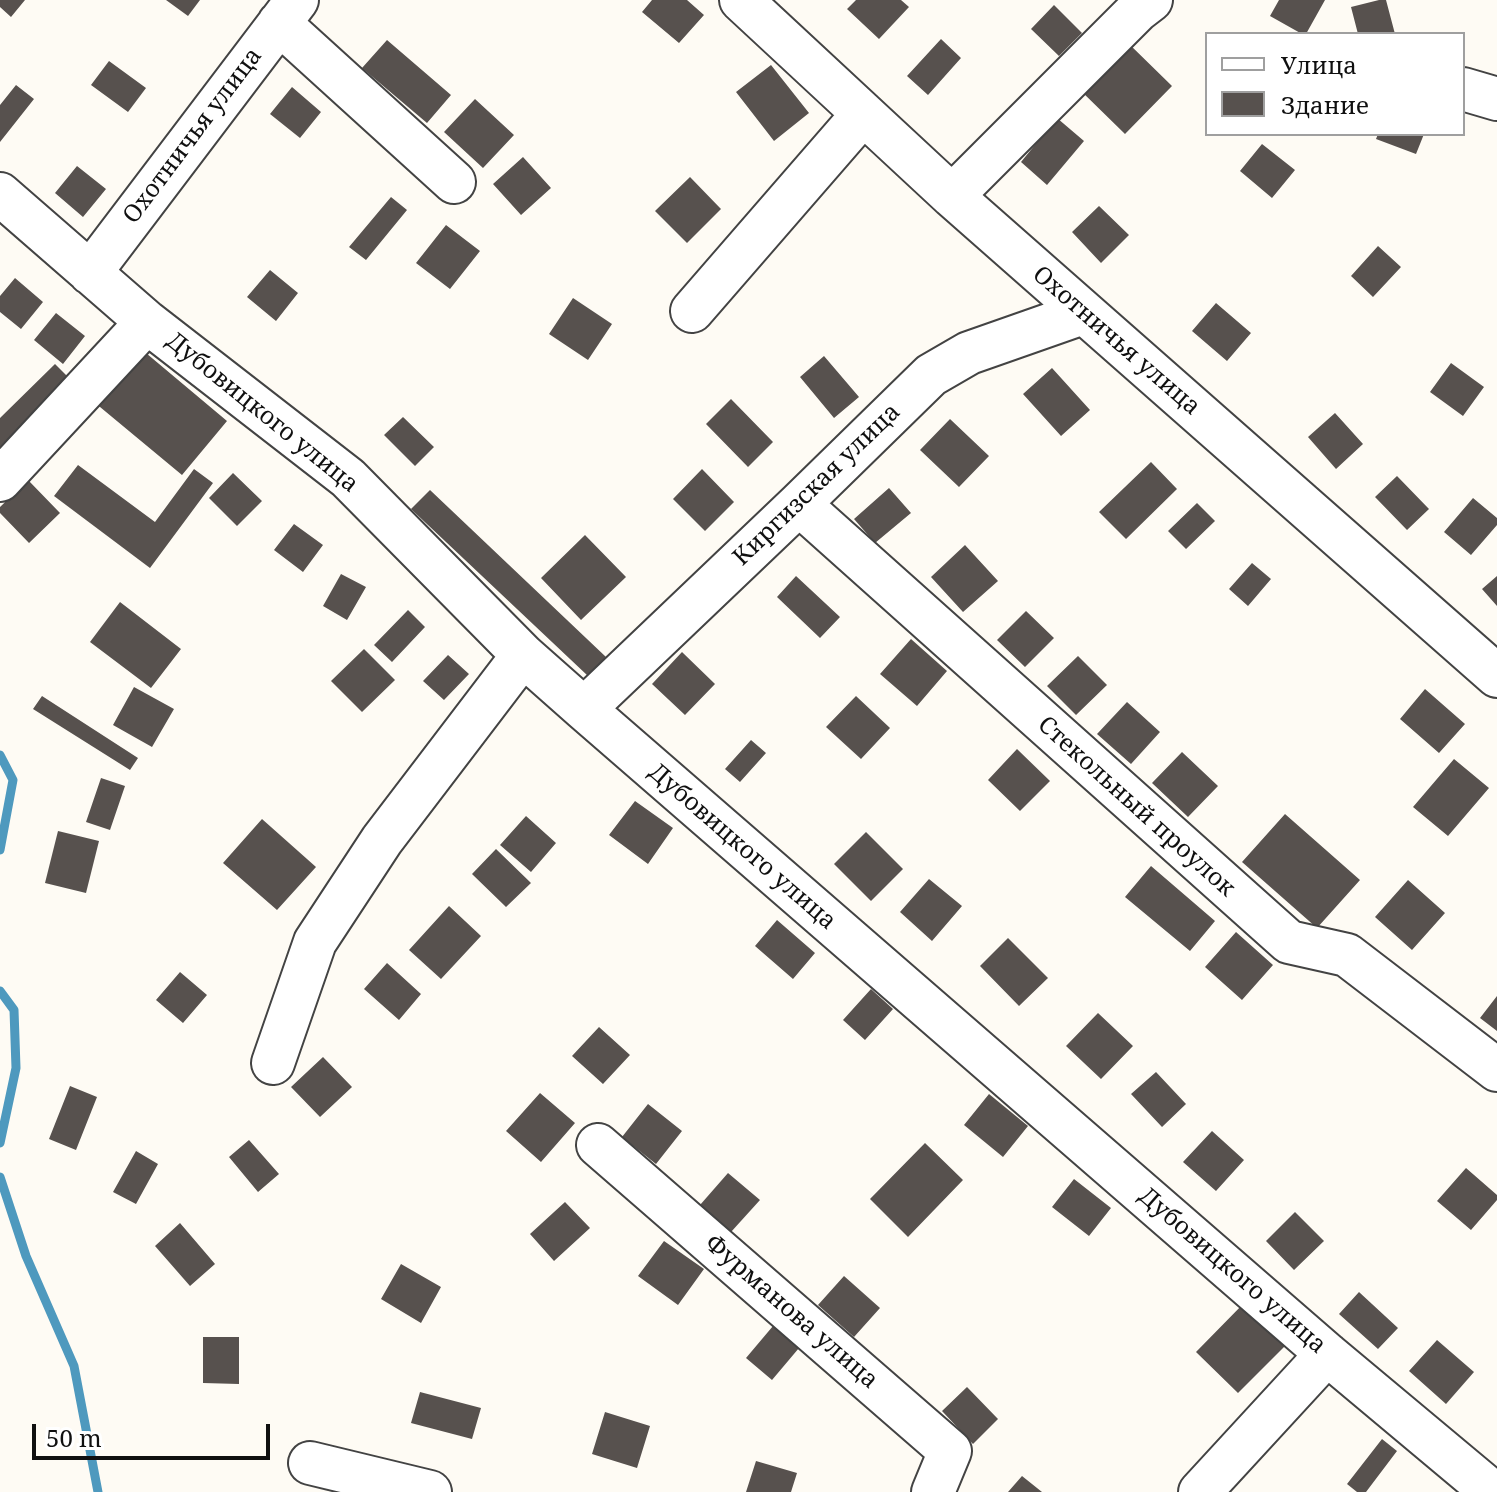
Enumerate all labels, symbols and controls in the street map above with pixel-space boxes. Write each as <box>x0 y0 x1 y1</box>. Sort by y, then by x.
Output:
legend <box>1205 32 1465 136</box>
street label: Охотничья улица <box>118 42 268 230</box>
text: Улица <box>1281 48 1357 81</box>
text: Здание <box>1281 88 1369 121</box>
street label: Охотничья улица <box>1026 260 1206 422</box>
street label: Дубовицкого улица <box>160 327 364 499</box>
street label: Киргизская улица <box>727 398 907 572</box>
street label: Стекольный проулок <box>1031 711 1241 903</box>
street label: Дубовицкого улица <box>643 758 841 936</box>
street label: Дубовицкого улица <box>1133 1182 1331 1360</box>
street label: Фурманова улица <box>698 1229 884 1395</box>
scale bar <box>36 1408 274 1458</box>
text: 50 m <box>46 1421 102 1454</box>

